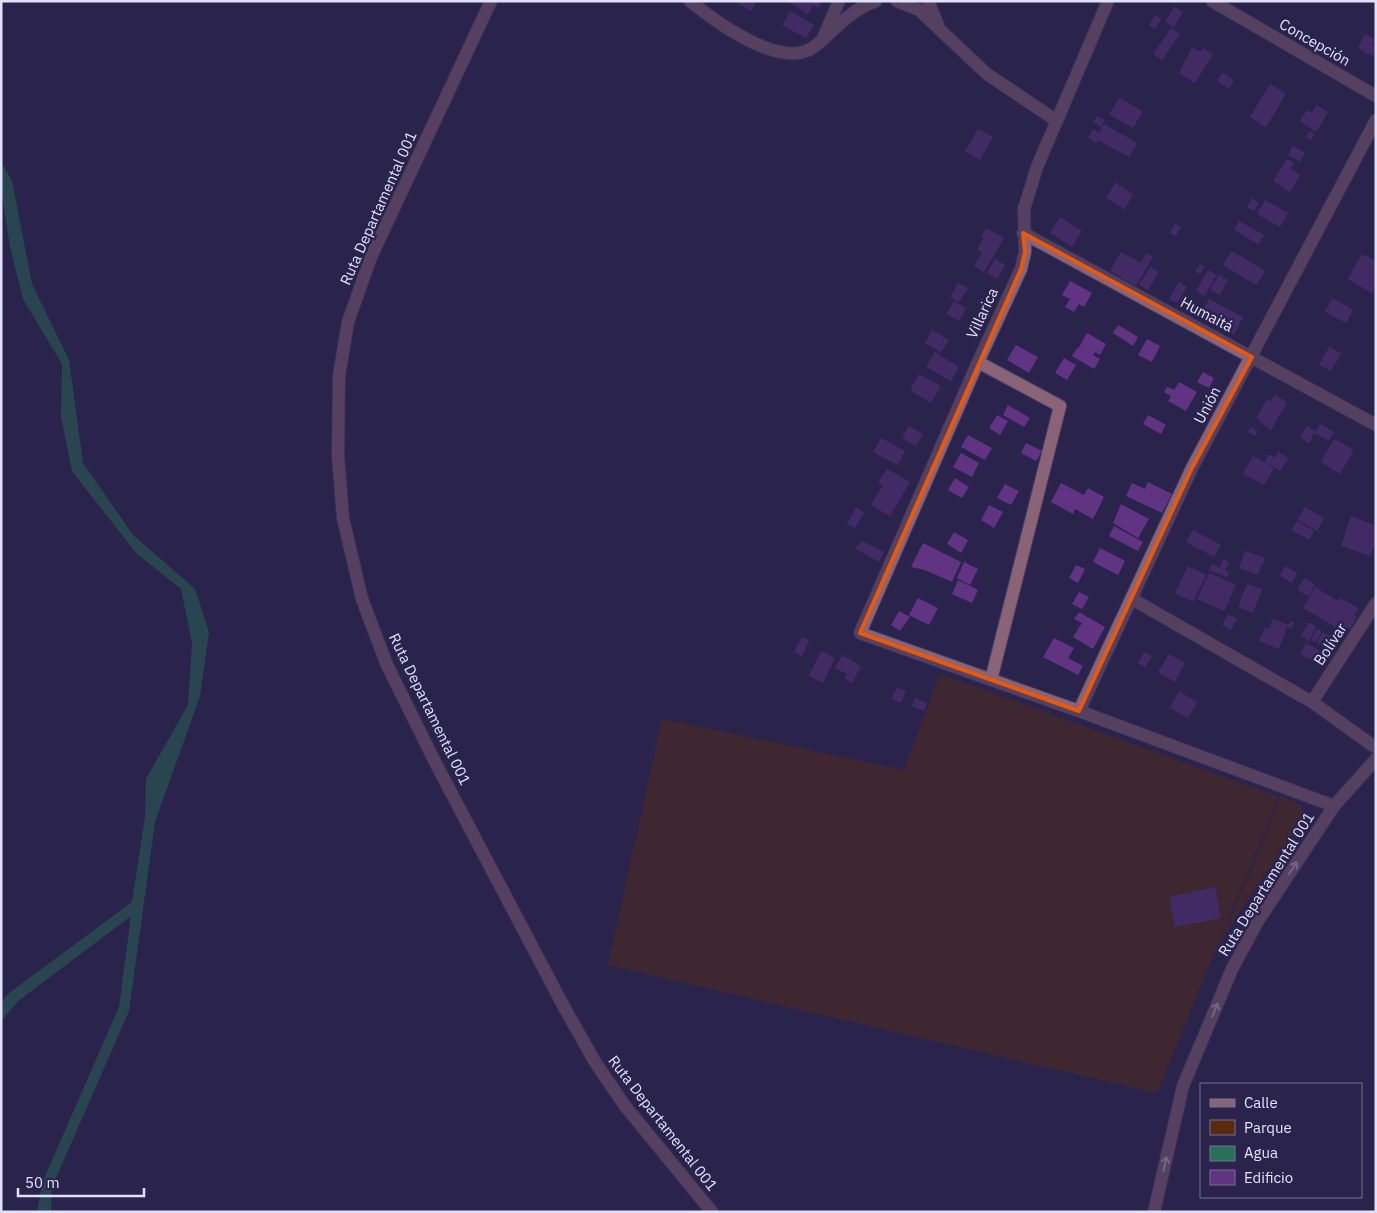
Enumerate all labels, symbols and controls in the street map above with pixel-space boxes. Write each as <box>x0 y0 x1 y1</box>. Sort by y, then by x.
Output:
street label: Concepción <box>1276 14 1354 70</box>
street label: Ruta Departamental 001 <box>335 128 421 288</box>
street label: Villarica <box>962 285 1002 341</box>
street label: Humaitá <box>1177 292 1237 336</box>
street label: Unión <box>1189 383 1225 427</box>
street label: Bolívar <box>1309 619 1351 669</box>
street label: Ruta Departamental 001 <box>385 630 475 788</box>
street label: Ruta Departamental 001 <box>1214 808 1318 960</box>
one-way arrow <box>1288 862 1298 876</box>
one-way arrow <box>1210 1003 1220 1018</box>
street label: Ruta Departamental 001 <box>604 1052 722 1194</box>
legend <box>1200 1083 1362 1198</box>
text: Calle <box>1244 1093 1278 1112</box>
text: Parque <box>1244 1118 1292 1137</box>
text: Agua <box>1244 1143 1278 1162</box>
one-way arrow <box>1161 1157 1170 1173</box>
scale bar <box>18 1166 144 1198</box>
text: Edificio <box>1244 1168 1293 1187</box>
text: 50 m <box>25 1173 60 1192</box>

